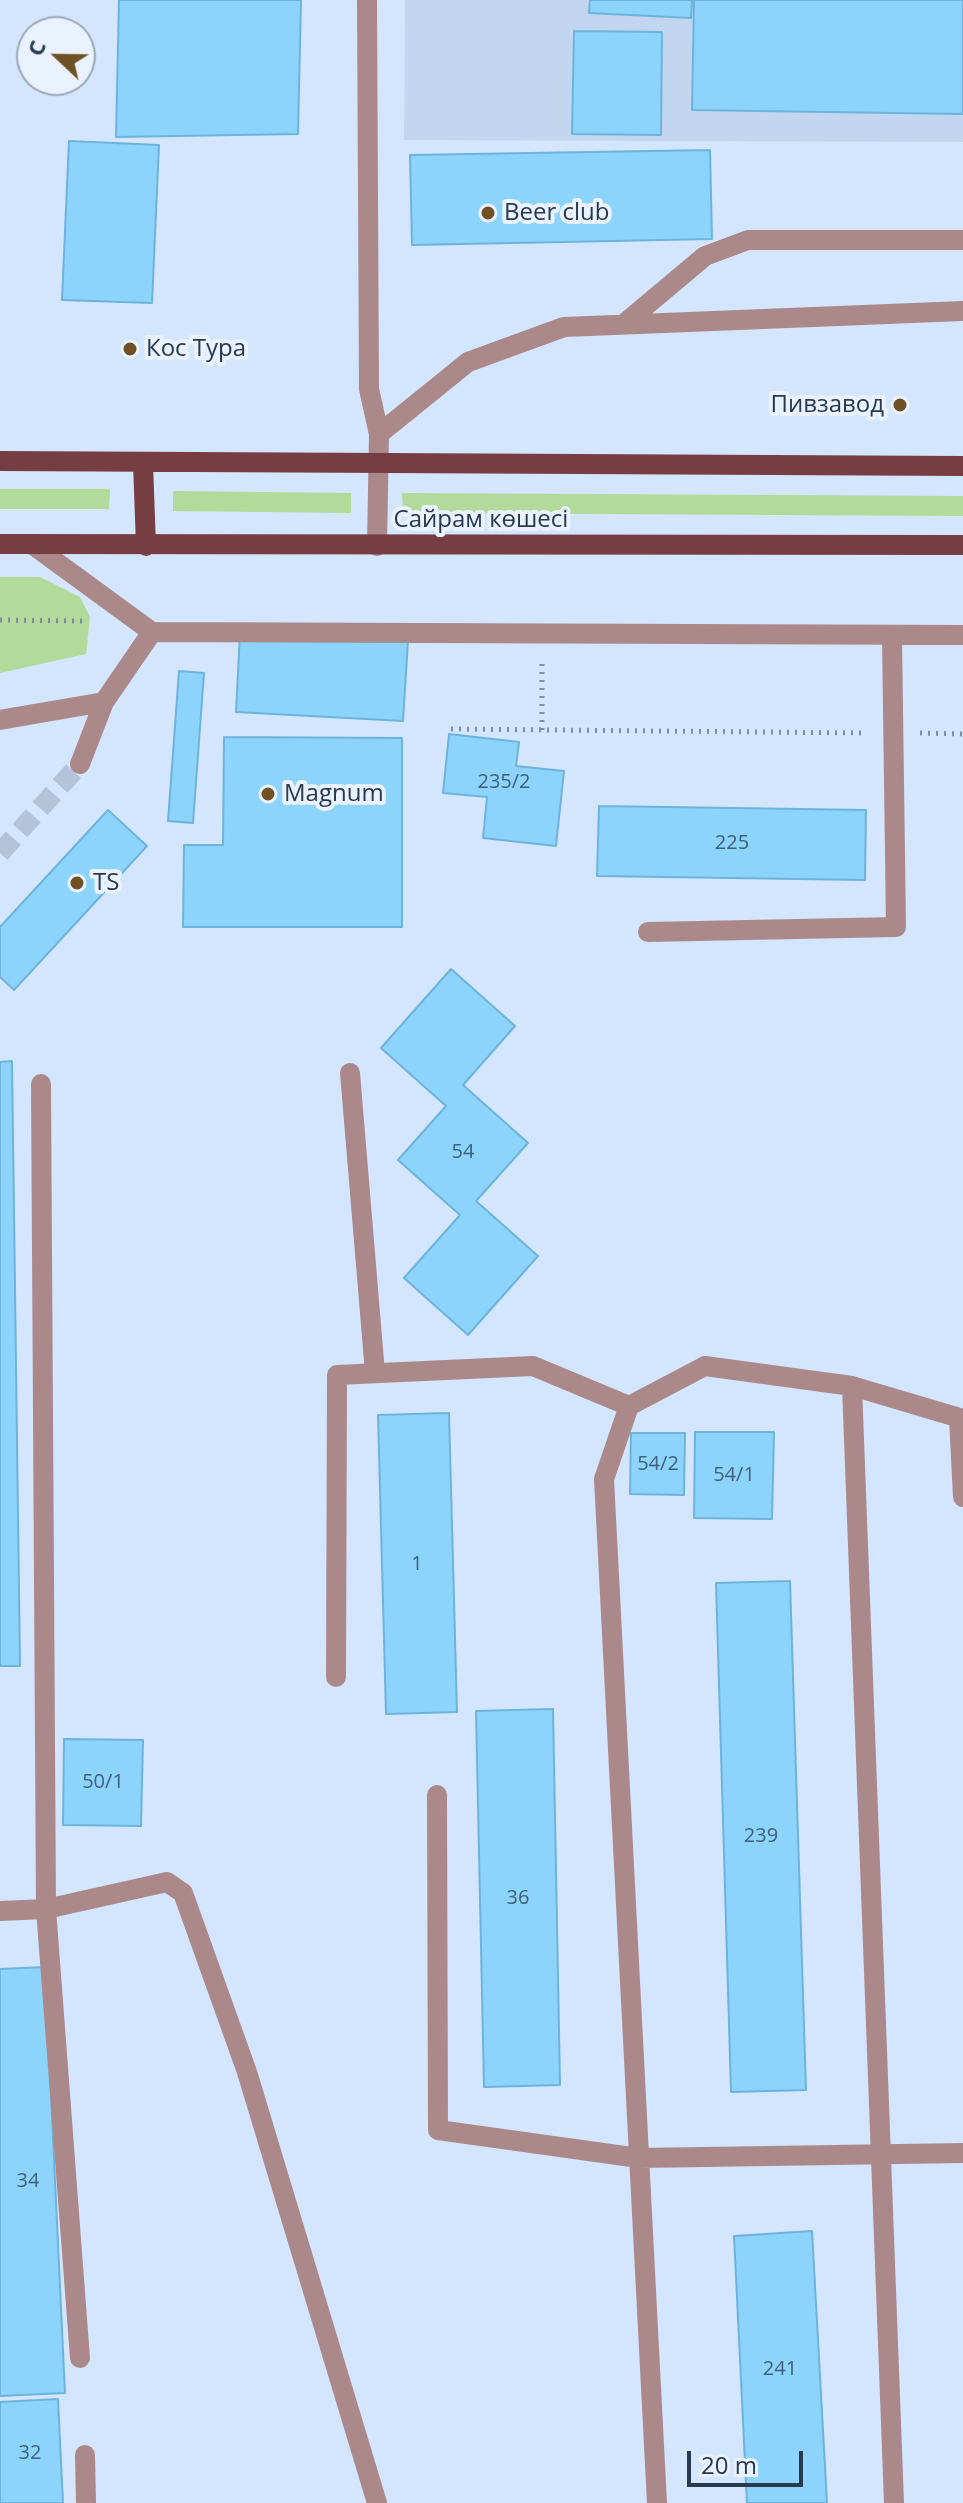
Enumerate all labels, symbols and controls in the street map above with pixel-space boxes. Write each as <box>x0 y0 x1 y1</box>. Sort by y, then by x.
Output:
north arrow <box>16 16 96 96</box>
text: С <box>19 36 52 60</box>
place label: Beer club <box>504 199 609 227</box>
marker: Beer club <box>479 204 497 222</box>
place label: Кос Тура <box>146 335 246 363</box>
marker: Кос Тура <box>121 340 139 358</box>
place label: Пивзавод <box>771 391 884 419</box>
marker: Пивзавод <box>891 396 909 414</box>
street label: Сайрам көшесі <box>394 506 568 534</box>
house number: 235/2 <box>477 770 531 794</box>
place label: Magnum <box>284 780 384 808</box>
marker: Magnum <box>259 785 277 803</box>
house number: 225 <box>715 831 749 855</box>
place label: TS <box>93 869 119 897</box>
marker: TS <box>68 874 86 892</box>
house number: 54 <box>452 1140 474 1164</box>
house number: 54/2 <box>637 1452 679 1476</box>
house number: 54/1 <box>713 1463 755 1487</box>
house number: 1 <box>411 1552 423 1576</box>
house number: 50/1 <box>82 1770 124 1794</box>
house number: 239 <box>744 1824 778 1848</box>
house number: 36 <box>507 1886 529 1910</box>
house number: 34 <box>17 2169 39 2193</box>
house number: 241 <box>763 2357 797 2381</box>
scale bar <box>691 2435 807 2485</box>
house number: 32 <box>19 2441 41 2465</box>
text: 20 m <box>701 2448 757 2481</box>

